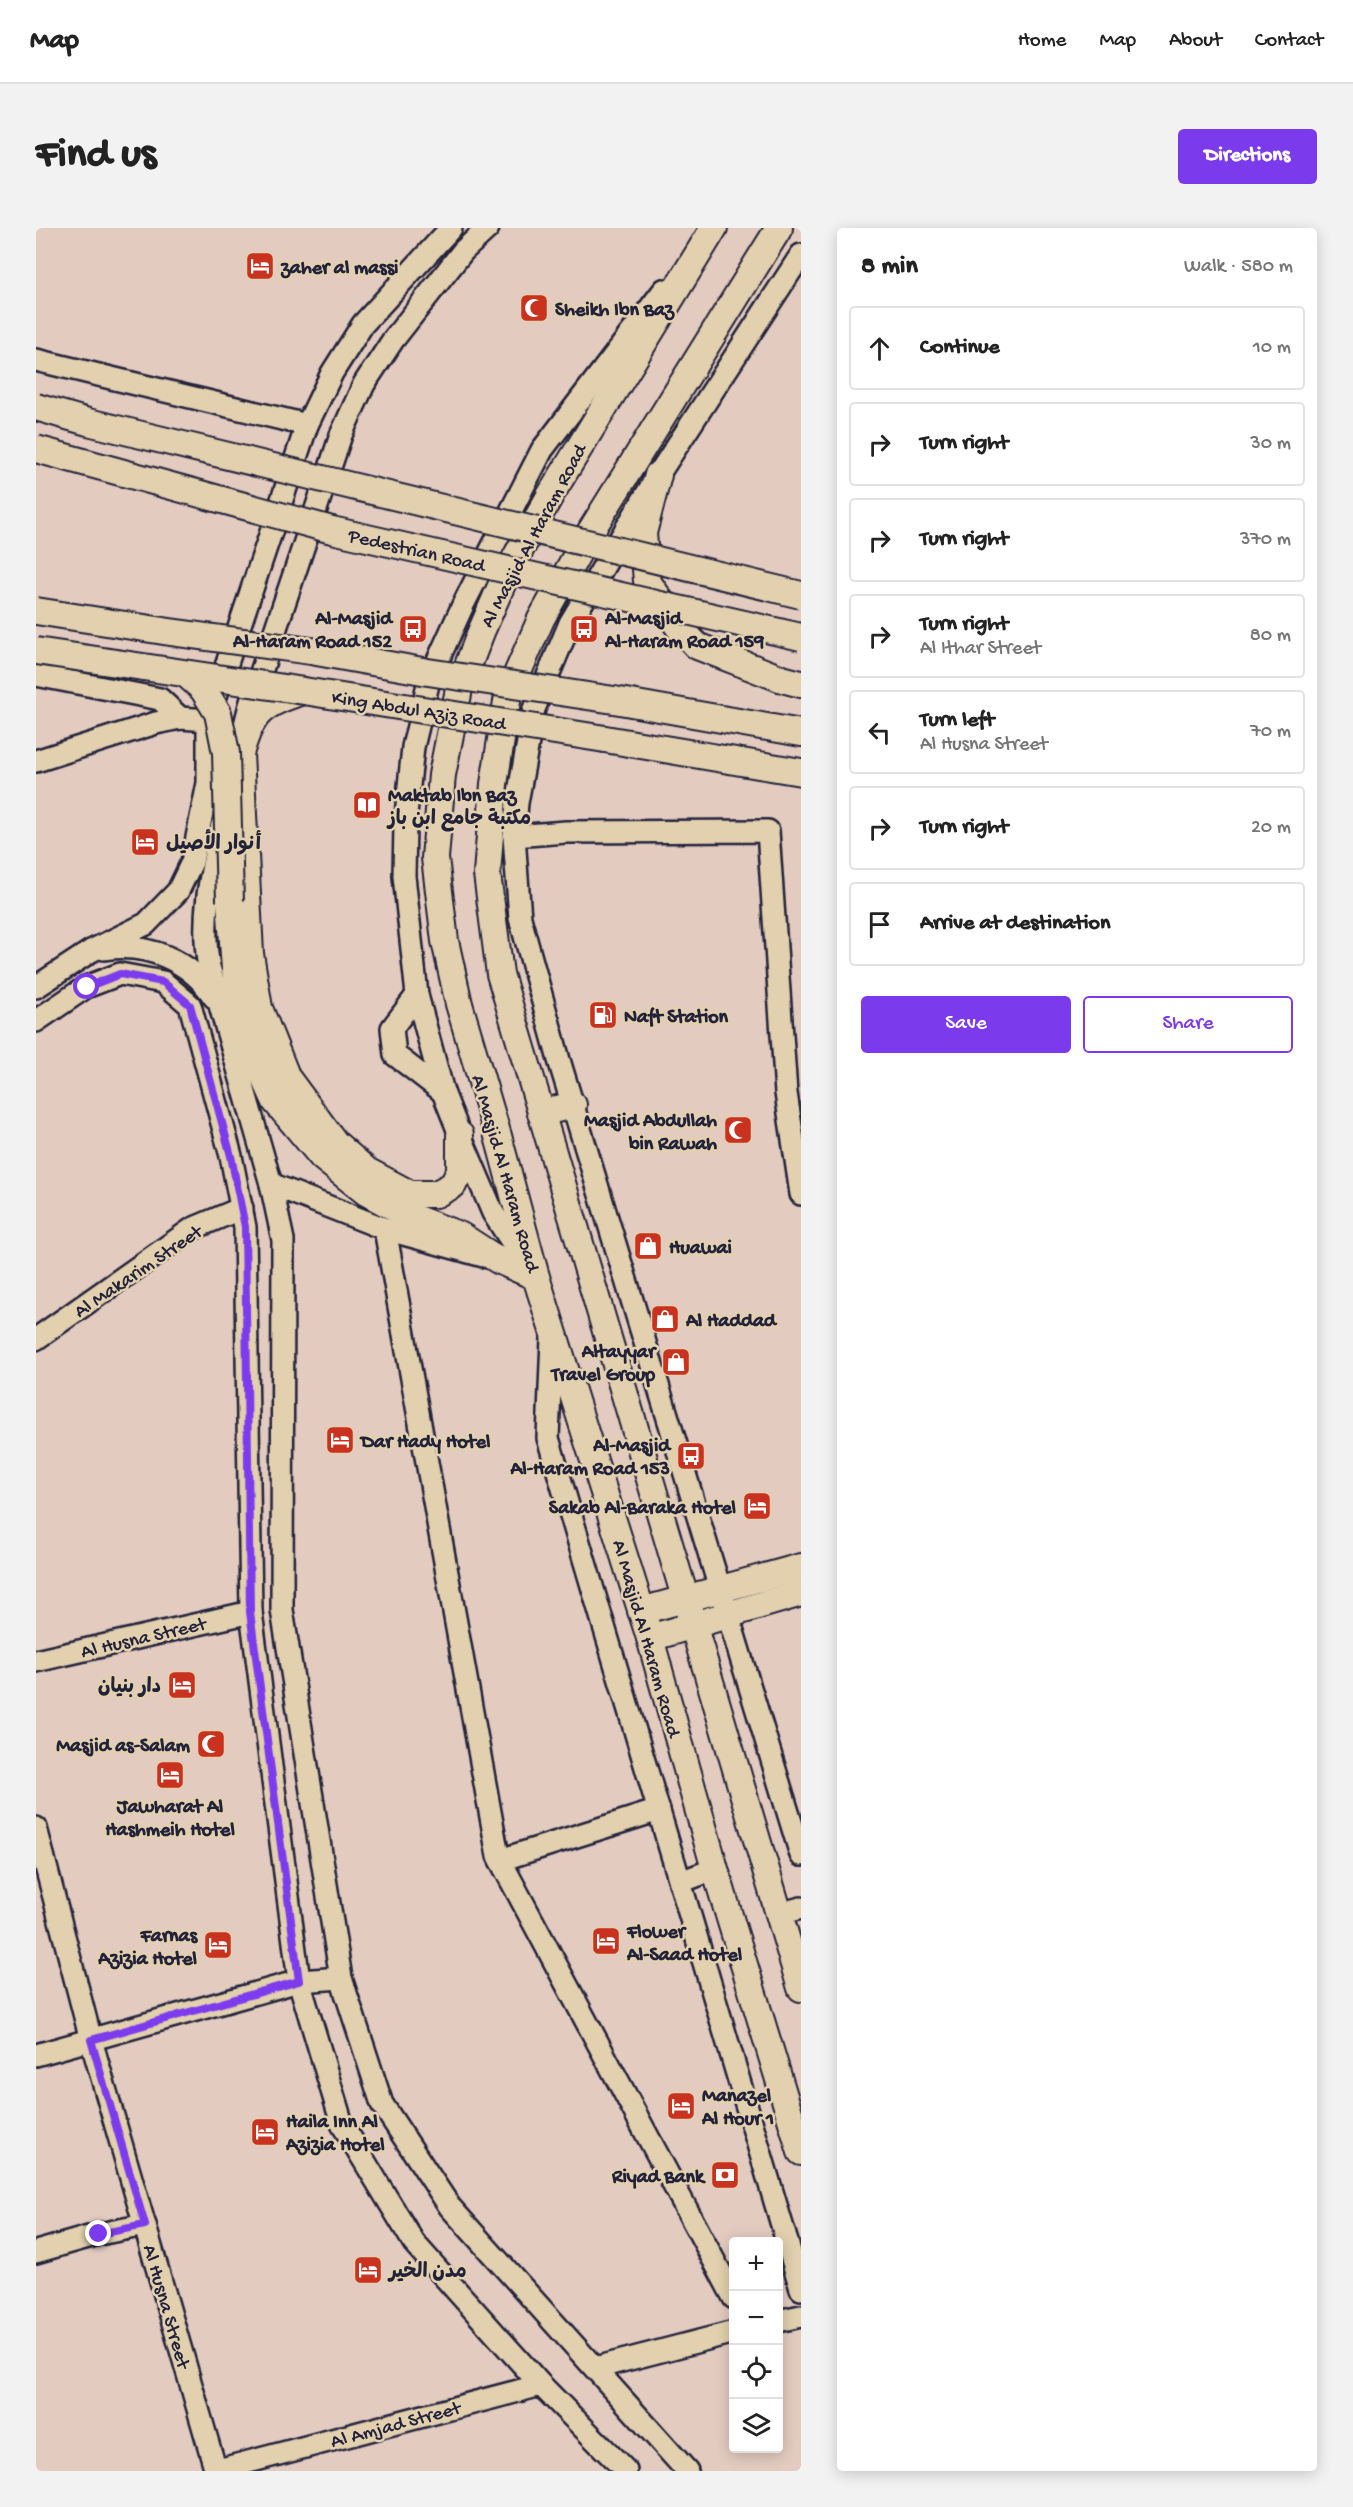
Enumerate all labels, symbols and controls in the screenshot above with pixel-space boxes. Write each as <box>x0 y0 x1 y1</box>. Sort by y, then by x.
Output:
text: Map <box>30 25 79 58</box>
text: Home <box>1018 29 1066 54</box>
text: Map <box>1099 29 1136 54</box>
text: About <box>1169 29 1222 54</box>
text: Contact <box>1255 29 1323 54</box>
button: Directions <box>1178 129 1317 184</box>
text: Find us <box>36 132 156 181</box>
hotel icon: zaher al massi <box>244 250 276 282</box>
text: 8 min <box>861 252 918 283</box>
text: Walk · 580 m <box>1184 256 1293 279</box>
place label: zaher al massi <box>280 258 398 281</box>
mosque icon: Sheikh Ibn Baz <box>518 292 550 324</box>
place label: Sheikh Ibn Baz <box>555 300 675 323</box>
icon: ahead <box>863 332 896 365</box>
text: Continue <box>920 335 1000 361</box>
text: 10 m <box>1253 337 1291 360</box>
icon: right <box>863 428 896 461</box>
text: Turn right <box>920 431 1008 457</box>
text: 30 m <box>1250 433 1291 456</box>
street label: Al Masjid Al Haram Road <box>477 439 594 632</box>
icon: right <box>863 524 896 557</box>
street label: Pedestrian Road <box>345 525 489 580</box>
text: Turn right <box>920 527 1008 553</box>
text: 370 m <box>1240 529 1291 552</box>
place label: Al-Masjid Al-Haram Road 152 <box>232 609 394 655</box>
place label: Al-Masjid Al-Haram Road 159 <box>604 609 764 655</box>
text: Turn right <box>920 612 1008 638</box>
bus stop icon: Al-Masjid Al-Haram Road 152 <box>397 613 429 645</box>
bus stop icon: Al-Masjid Al-Haram Road 159 <box>568 613 600 645</box>
icon: right <box>863 620 896 653</box>
text: 80 m <box>1250 625 1291 648</box>
text: Al Ithar Street <box>920 638 1041 661</box>
street label: King Abdul Aziz Road <box>330 687 509 738</box>
text: Turn left <box>920 708 994 734</box>
icon: left <box>863 716 896 749</box>
text: 70 m <box>1250 721 1291 744</box>
text: Al Husna Street <box>920 734 1048 757</box>
place label: Maktab Ibn Baz مكتبة جامع ابن باز <box>386 786 531 832</box>
library icon: Maktab Ibn Baz مكتبة جامع ابن باز <box>351 789 383 821</box>
icon: right <box>863 812 896 845</box>
text: Turn right <box>920 815 1008 841</box>
text: 20 m <box>1251 817 1291 840</box>
hotel icon: أنوار الأصيل <box>129 826 161 858</box>
place label: أنوار الأصيل <box>166 829 262 857</box>
icon: arrive <box>863 908 896 941</box>
text: Arrive at destination <box>920 911 1110 937</box>
route start <box>73 973 99 999</box>
button: Save <box>861 996 1071 1053</box>
button: Share <box>1083 996 1293 1053</box>
fuel station icon: Naft Station <box>587 999 619 1031</box>
place label: Naft Station <box>624 1007 729 1030</box>
street label: Al Masjid Al Haram Road <box>464 1073 543 1277</box>
place label: Masjid Abdullah bin Rawah <box>584 1111 717 1157</box>
mosque icon: Masjid Abdullah bin Rawah <box>722 1114 754 1146</box>
street label: Al Makarim Street <box>71 1221 209 1324</box>
shop icon: Huawai <box>632 1230 664 1262</box>
place label: Huawai <box>669 1238 732 1261</box>
shop icon: Al Haddad <box>649 1303 681 1335</box>
place label: Al Haddad <box>685 1311 778 1334</box>
place label: Altayyar Travel Group <box>550 1342 657 1388</box>
shop icon: Altayyar Travel Group <box>660 1346 692 1378</box>
hotel icon: Dar Hady Hotel <box>324 1424 356 1456</box>
place label: Dar Hady Hotel <box>359 1432 491 1455</box>
place label: Al-Masjid Al-Haram Road 153 <box>509 1436 672 1482</box>
bus stop icon: Al-Masjid Al-Haram Road 153 <box>675 1440 707 1472</box>
hotel icon: Sakab Al-Baraka Hotel <box>741 1490 773 1522</box>
place label: Sakab Al-Baraka Hotel <box>549 1498 737 1521</box>
street label: Al Masjid Al Haram Road <box>605 1538 684 1742</box>
street label: Al Husna Street <box>79 1613 210 1665</box>
hotel icon: دار بنيان <box>166 1669 198 1701</box>
place label: دار بنيان <box>98 1676 161 1700</box>
mosque icon: Masjid as-Salam <box>195 1728 227 1760</box>
place label: Masjid as-Salam <box>56 1736 191 1759</box>
hotel icon: Jawharat Al Hashmeih Hotel <box>154 1759 186 1791</box>
place label: Jawharat Al Hashmeih Hotel <box>105 1797 235 1843</box>
place label: Flower Al-Saad Hotel <box>626 1922 743 1968</box>
hotel icon: Flower Al-Saad Hotel <box>590 1925 622 1957</box>
place label: Farnas Azizia Hotel <box>97 1926 199 1972</box>
hotel icon: Farnas Azizia Hotel <box>202 1929 234 1961</box>
place label: Manazel Al Hour 1 <box>701 2086 774 2132</box>
hotel icon: Manazel Al Hour 1 <box>665 2090 697 2122</box>
place label: Haila Inn Al Azizia Hotel <box>285 2112 385 2158</box>
hotel icon: Haila Inn Al Azizia Hotel <box>249 2116 281 2148</box>
bank icon: Riyad Bank <box>709 2159 741 2191</box>
place label: Riyad Bank <box>611 2167 706 2190</box>
route end <box>85 2220 111 2246</box>
map controls <box>729 2237 783 2453</box>
button: + <box>729 2237 783 2291</box>
street label: Al Husna Street <box>136 2242 194 2373</box>
hotel icon: مدن الخير <box>352 2254 384 2286</box>
place label: مدن الخير <box>387 2261 467 2285</box>
button: − <box>729 2291 783 2345</box>
button: locate <box>729 2345 783 2399</box>
street label: Al Amjad Street <box>328 2398 465 2455</box>
button: layers <box>729 2399 783 2453</box>

